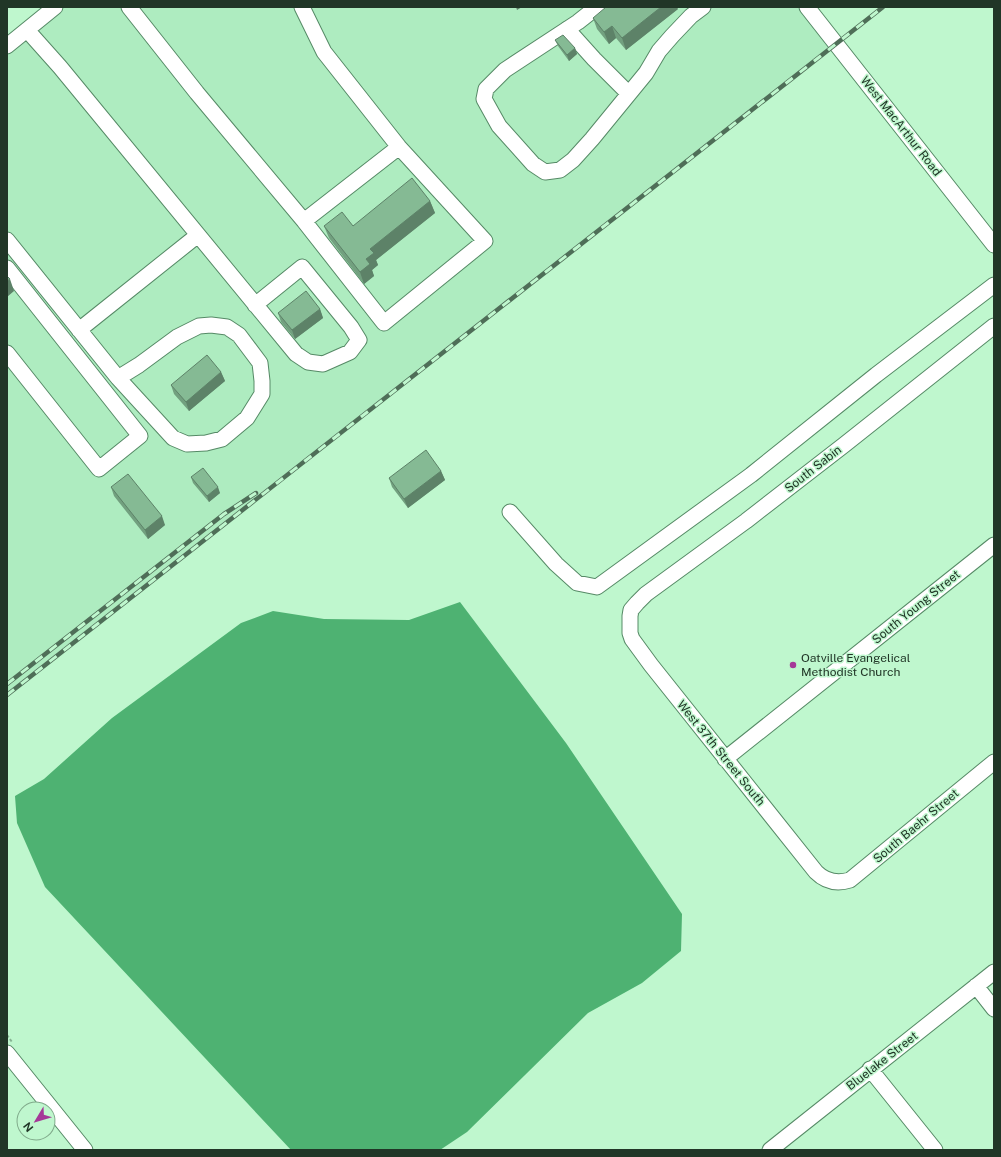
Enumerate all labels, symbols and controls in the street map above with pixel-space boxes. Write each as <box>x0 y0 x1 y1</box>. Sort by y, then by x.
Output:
street label: West MacArthur Road <box>858 73 944 179</box>
street label: South Sabin <box>782 442 844 495</box>
street label: South Young Street <box>869 567 963 647</box>
place label: Oatville Evangelical Methodist Church <box>801 651 911 679</box>
marker: Oatville Evangelical Methodist Church <box>788 660 798 670</box>
street label: West 37th Street South <box>674 697 768 809</box>
street label: South Baehr Street <box>870 786 962 866</box>
street label: Bluelake Street <box>844 1029 921 1093</box>
north arrow <box>16 1101 56 1141</box>
text: N <box>21 1120 35 1134</box>

